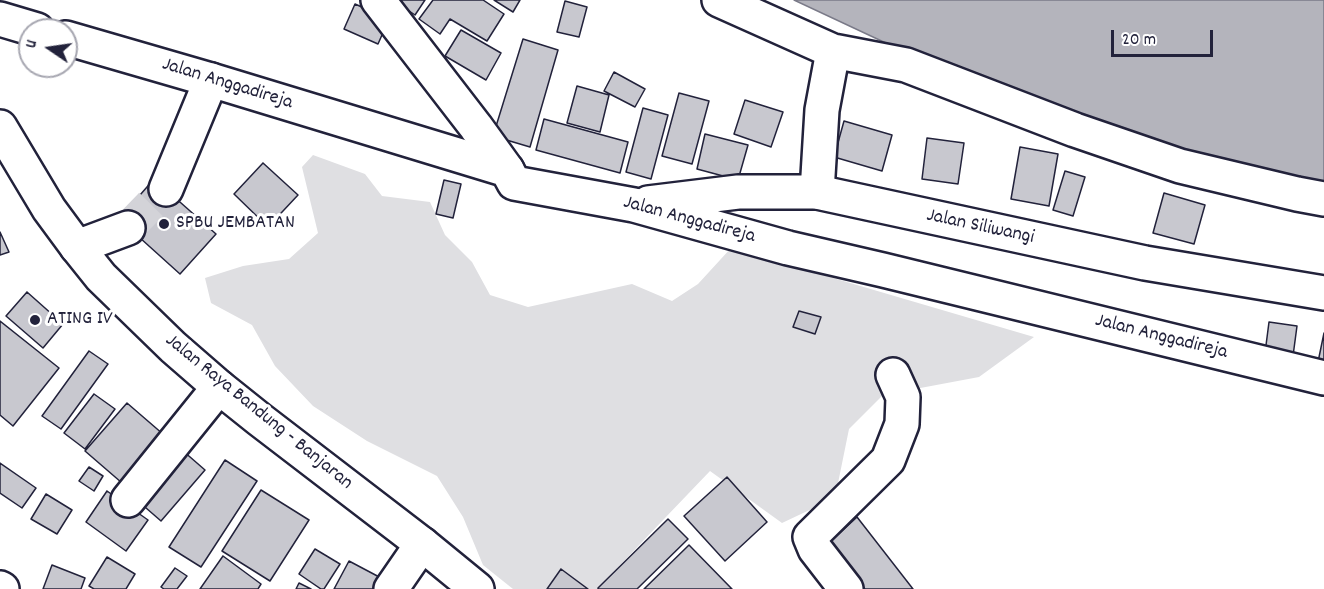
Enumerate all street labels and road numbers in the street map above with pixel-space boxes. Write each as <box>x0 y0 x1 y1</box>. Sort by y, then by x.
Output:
street label: Jalan Anggadireja <box>159 54 295 116</box>
street label: Jalan Anggadireja <box>620 192 758 250</box>
street label: Jalan Siliwangi <box>924 205 1036 251</box>
street label: Jalan Anggadireja <box>1092 310 1230 366</box>
street label: Jalan Raya Bandung - Banjaran <box>159 330 357 496</box>

